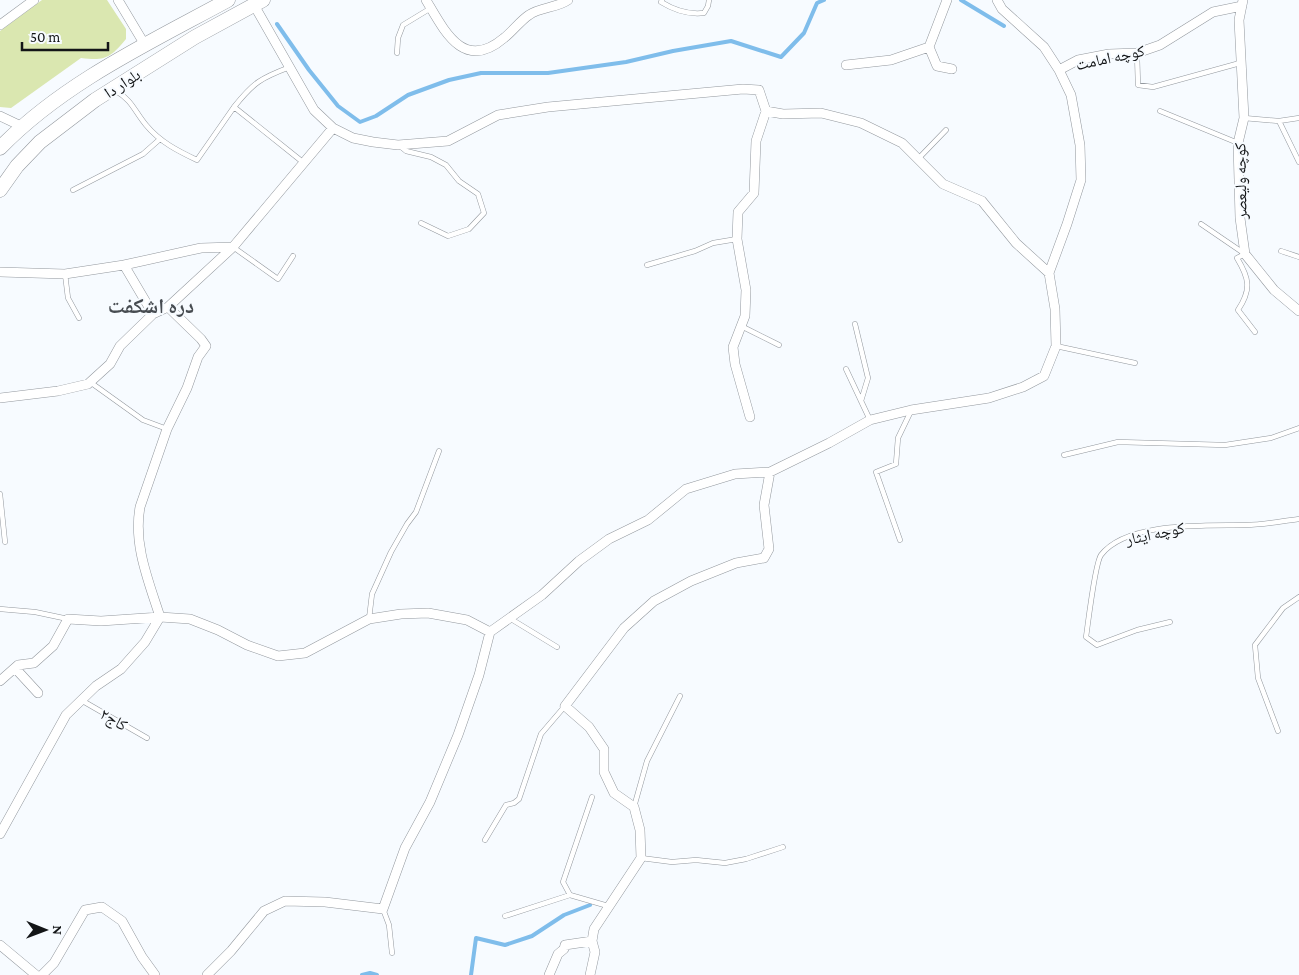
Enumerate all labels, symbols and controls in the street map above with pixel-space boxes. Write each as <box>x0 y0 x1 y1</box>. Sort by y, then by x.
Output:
scale bar <box>22 20 109 52</box>
text: 50 m <box>30 29 60 45</box>
street label: کوچه امامت <box>1074 42 1147 74</box>
street label: بلوار دا <box>101 66 144 102</box>
street label: کوچه ولیعصر <box>1231 142 1251 220</box>
district label: دره اشکفت <box>108 294 194 318</box>
street label: کوچه ایثار <box>1123 519 1187 549</box>
street label: کاج۲ <box>96 705 130 736</box>
north arrow <box>20 905 70 955</box>
text: N <box>50 925 66 936</box>

